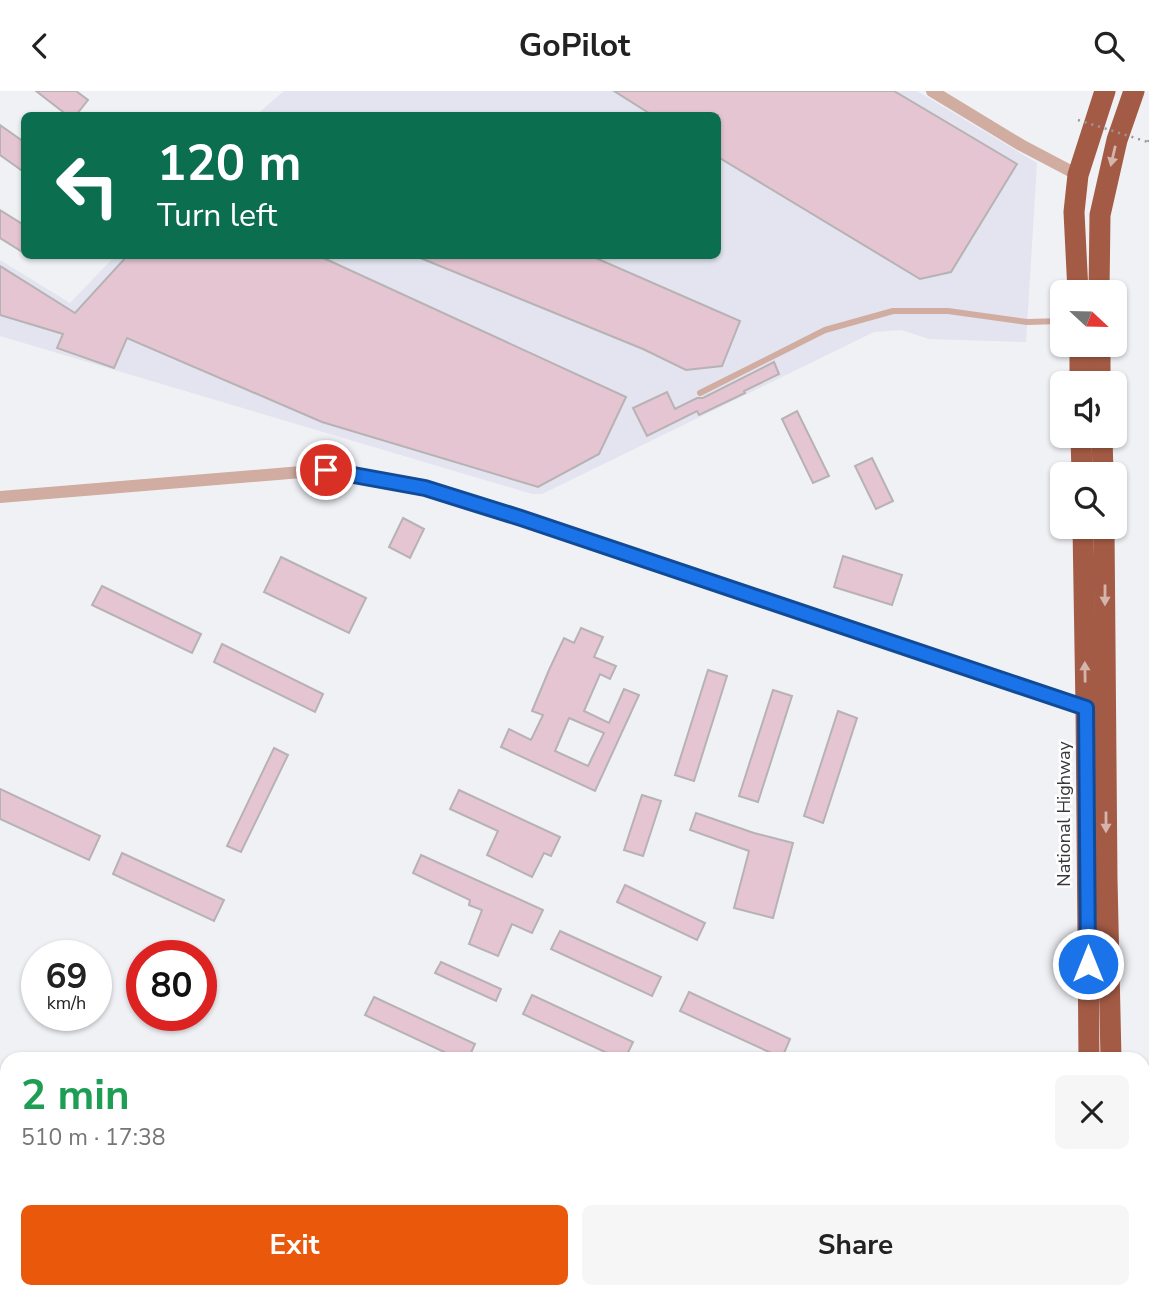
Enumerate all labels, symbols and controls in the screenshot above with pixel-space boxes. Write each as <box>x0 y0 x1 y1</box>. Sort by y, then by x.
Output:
text: GoPilot <box>519 24 630 67</box>
icon: back <box>21 27 59 65</box>
icon: search <box>1090 27 1128 65</box>
text: 120 m <box>157 130 301 197</box>
icon: left <box>42 140 133 231</box>
one-way arrow <box>1107 145 1118 167</box>
text: Turn left <box>157 194 277 237</box>
north arrow <box>1050 280 1127 357</box>
map controls <box>1050 280 1127 539</box>
button: sound <box>1050 371 1127 448</box>
pin <box>296 440 356 500</box>
icon: arrive <box>307 451 345 489</box>
button: search <box>1050 462 1127 539</box>
one-way arrow <box>1099 584 1111 606</box>
one-way arrow <box>1080 661 1091 683</box>
street label: National Highway <box>1052 741 1076 887</box>
one-way arrow <box>1100 812 1112 834</box>
position arrow <box>1051 927 1125 1001</box>
speed limit sign: 80 <box>126 940 217 1031</box>
text: 69 <box>45 953 88 1000</box>
text: km/h <box>47 991 86 1015</box>
text: 2 min <box>21 1067 130 1124</box>
button: close <box>1055 1075 1129 1149</box>
text: 510 m · 17:38 <box>21 1122 166 1153</box>
button: Exit <box>21 1205 568 1285</box>
button: Share <box>582 1205 1129 1285</box>

